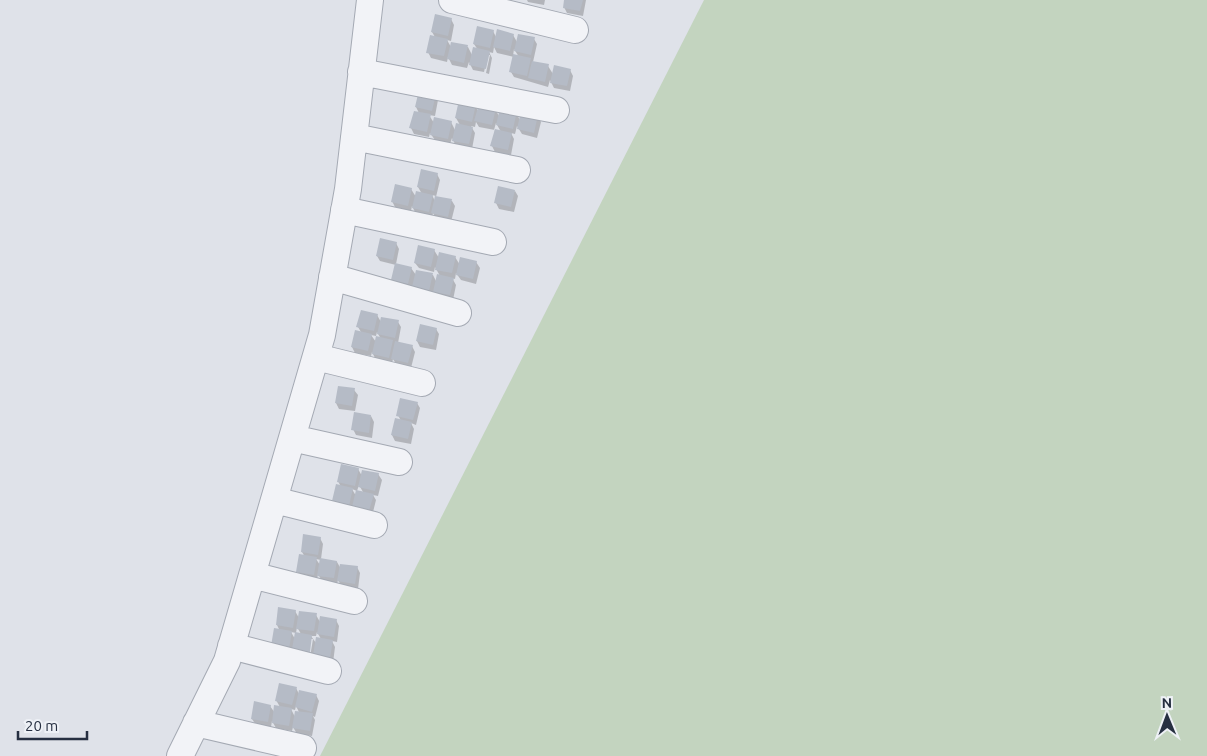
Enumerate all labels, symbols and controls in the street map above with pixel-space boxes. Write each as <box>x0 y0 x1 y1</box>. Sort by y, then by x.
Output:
north arrow <box>1142 691 1192 741</box>
text: N <box>1161 695 1172 711</box>
scale bar <box>18 708 86 740</box>
text: 20 m <box>25 717 58 734</box>

